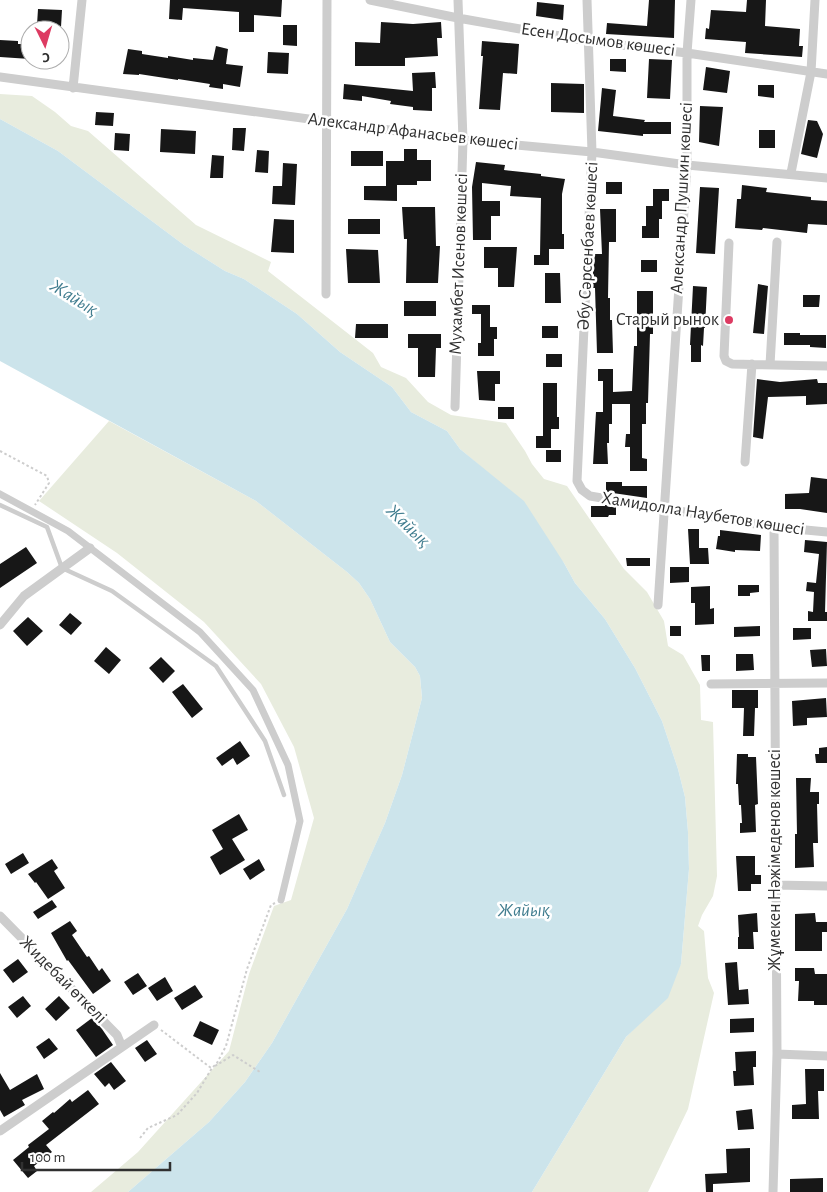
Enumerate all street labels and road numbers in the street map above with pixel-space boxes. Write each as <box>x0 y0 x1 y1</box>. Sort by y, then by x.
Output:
street label: Есен Досымов көшесі <box>520 20 676 60</box>
street label: Александр Пушкин көшесі <box>668 102 696 294</box>
street label: Александр Афанасьев көшесі <box>307 110 519 154</box>
street label: Әбу Сәрсенбаев көшесі <box>574 161 601 331</box>
street label: Мухамбет Исенов көшесі <box>446 173 471 355</box>
street label: Хамидолла Наубетов көшесі <box>600 488 806 539</box>
street label: Жұмекен Нәжімеденов көшесі <box>766 749 784 971</box>
street label: Жидебай өткелі <box>16 932 111 1027</box>

